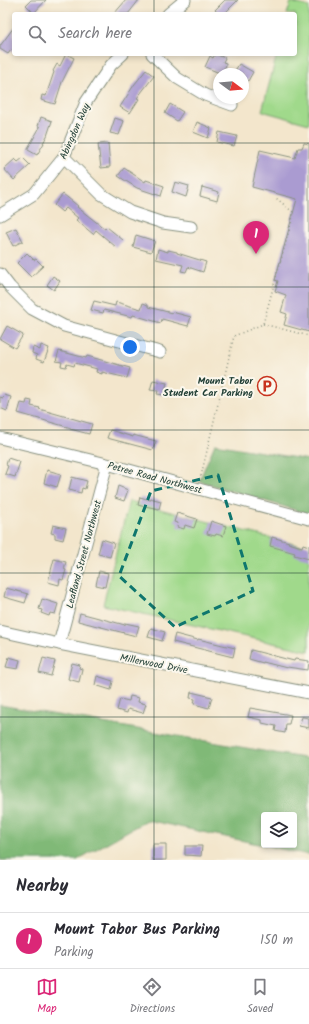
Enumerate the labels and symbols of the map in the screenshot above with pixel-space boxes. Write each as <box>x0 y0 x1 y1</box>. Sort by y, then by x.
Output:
north arrow <box>213 68 249 104</box>
street label: Abingdon Way <box>55 101 95 162</box>
pin: 1 <box>243 221 269 254</box>
your location <box>120 337 140 357</box>
place label: Mount Tabor Student Car Parking <box>163 373 253 401</box>
parking icon: Mount Tabor Student Car Parking <box>256 375 278 397</box>
street label: Petree Road Northwest <box>106 458 204 498</box>
street label: Leafland Street Northwest <box>62 498 106 610</box>
street label: Millerwood Drive <box>119 650 190 678</box>

